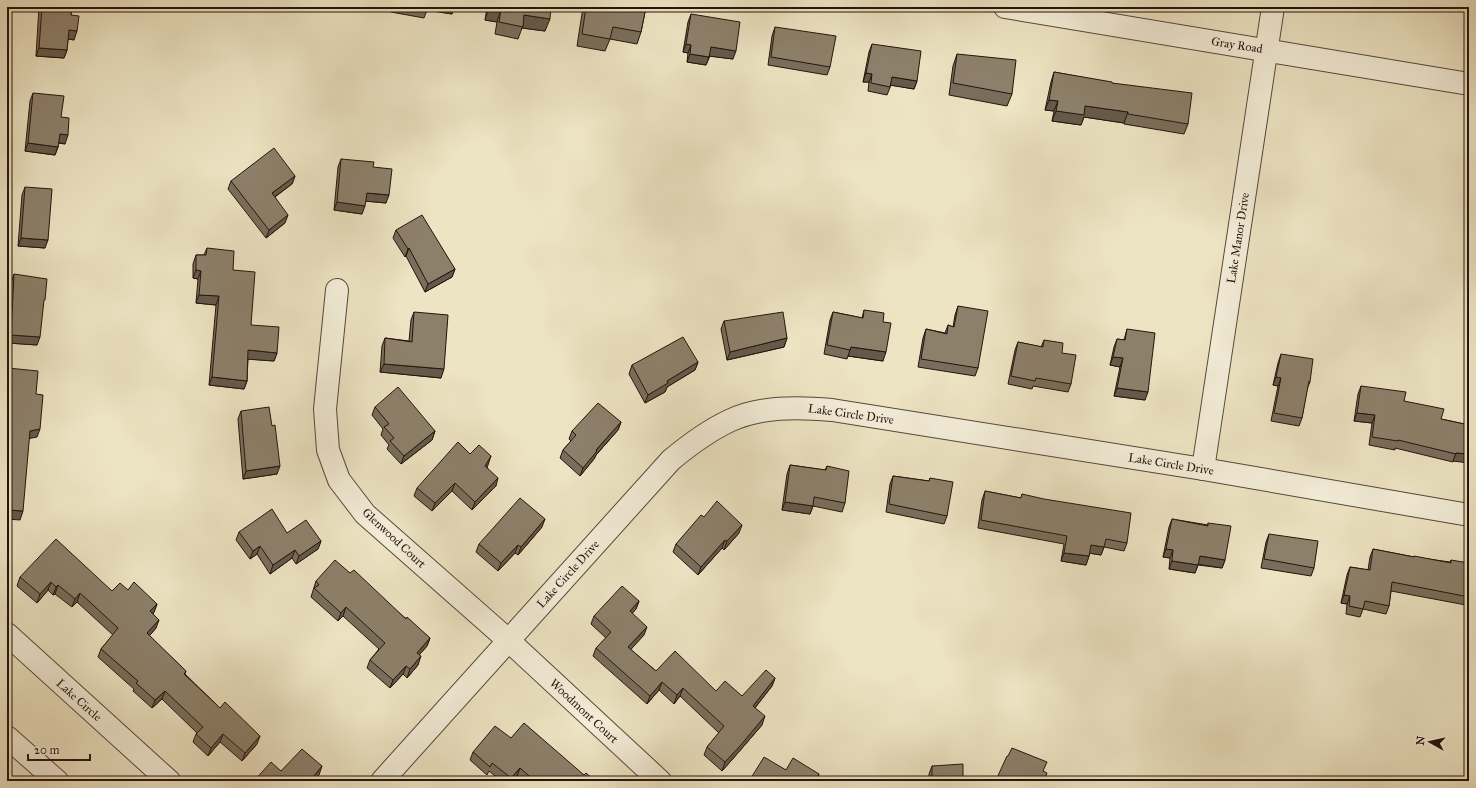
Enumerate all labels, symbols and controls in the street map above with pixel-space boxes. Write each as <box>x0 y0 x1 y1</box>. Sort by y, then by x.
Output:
street label: Gray Road <box>1210 34 1264 56</box>
street label: Lake Manor Drive <box>1224 192 1252 284</box>
street label: Lake Circle Drive <box>807 401 895 427</box>
street label: Lake Circle Drive <box>1127 450 1215 478</box>
street label: Glenwood Court <box>359 505 429 571</box>
street label: Lake Circle Drive <box>534 537 602 611</box>
street label: Lake Circle <box>53 676 105 724</box>
street label: Woodmont Court <box>547 676 622 747</box>
north arrow <box>1410 722 1450 762</box>
text: N <box>1414 734 1428 746</box>
scale bar <box>28 736 90 762</box>
text: 20 m <box>34 743 60 757</box>

